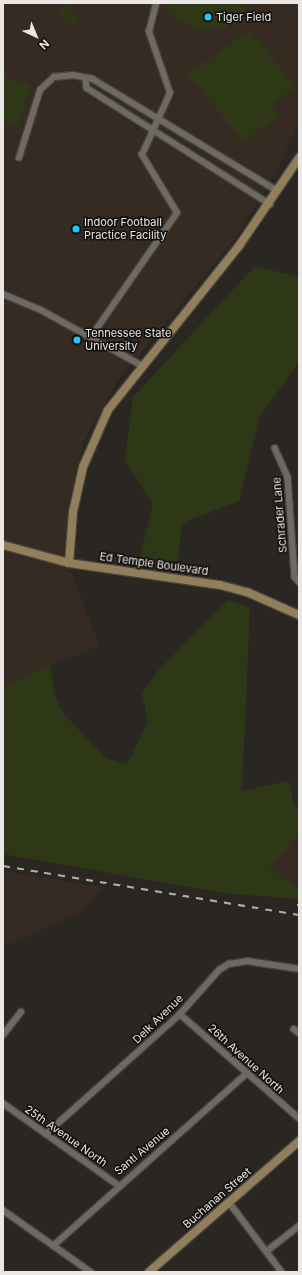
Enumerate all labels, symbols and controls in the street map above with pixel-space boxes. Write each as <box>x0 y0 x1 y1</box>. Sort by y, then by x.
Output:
place label: Tiger Field <box>216 10 271 24</box>
marker: Tiger Field <box>203 12 213 22</box>
north arrow <box>16 16 56 56</box>
text: N <box>36 37 52 53</box>
place label: Indoor Football Practice Facility <box>84 216 166 242</box>
marker: Indoor Football Practice Facility <box>71 224 81 234</box>
place label: Tennessee State University <box>85 327 171 353</box>
marker: Tennessee State University <box>72 335 82 345</box>
street label: Schrader Lane <box>270 477 290 553</box>
street label: Ed Temple Boulevard <box>99 550 209 578</box>
street label: Delk Avenue <box>130 992 186 1046</box>
street label: 26th Avenue North <box>205 1021 287 1097</box>
street label: 25th Avenue North <box>22 1103 110 1169</box>
street label: Santi Avenue <box>112 1124 172 1178</box>
street label: Buchanan Street <box>180 1165 254 1231</box>

